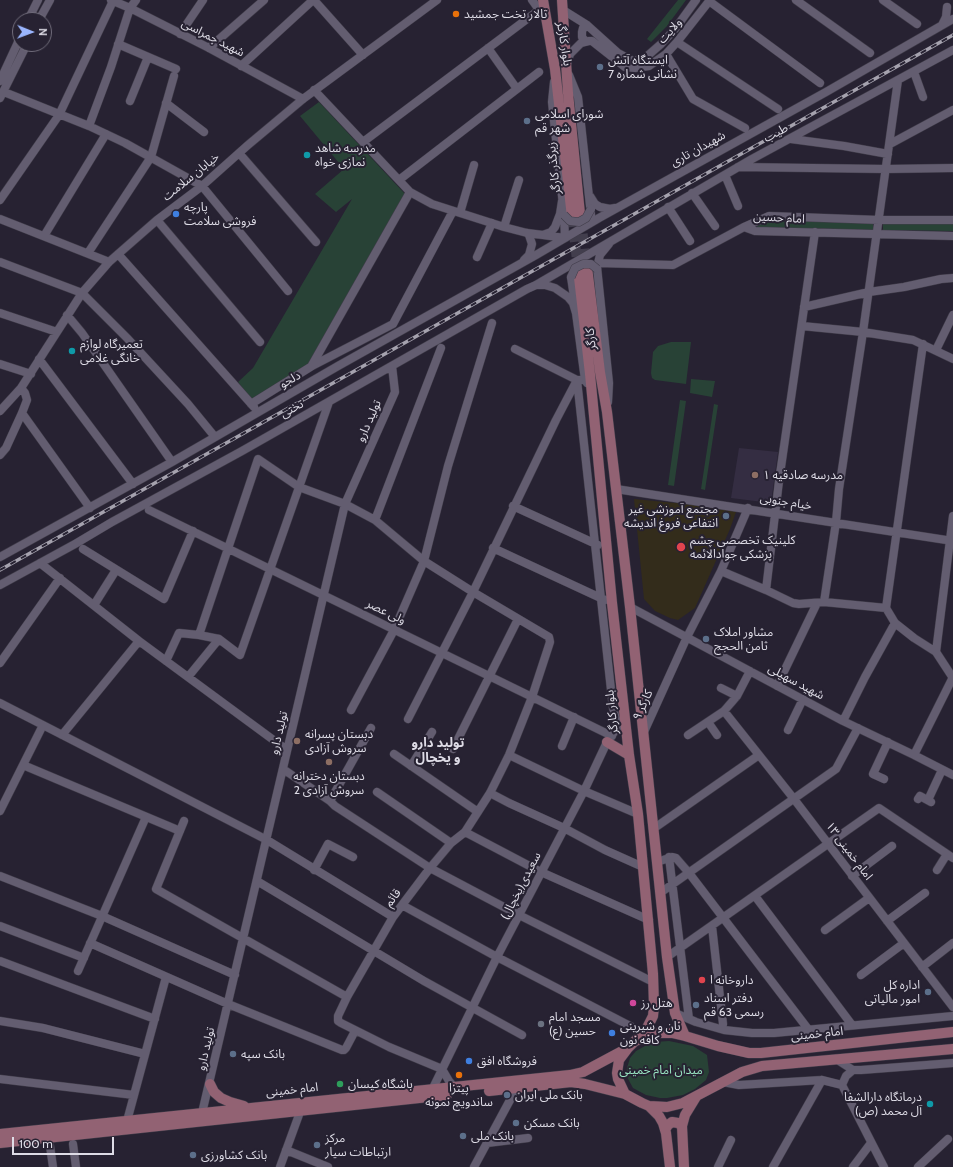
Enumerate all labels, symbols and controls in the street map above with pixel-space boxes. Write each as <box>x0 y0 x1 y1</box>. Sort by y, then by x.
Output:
place label: تالار تخت جمشید <box>464 7 547 21</box>
marker: تالار تخت جمشید <box>451 9 461 19</box>
north arrow <box>12 12 52 52</box>
street label: ولایت <box>655 15 685 47</box>
street label: شهید جمراسی <box>179 16 247 60</box>
street label: بلوار کارگر <box>553 21 575 67</box>
text: N <box>36 28 50 36</box>
place label: ایستگاه آتش نشانی شماره 7 <box>608 53 677 81</box>
marker: ایستگاه آتش نشانی شماره 7 <box>595 62 605 72</box>
place label: شورای اسلامی شهر قم <box>535 107 603 135</box>
marker: شورای اسلامی شهر قم <box>522 116 532 126</box>
street label: طیب <box>761 121 791 145</box>
street label: شهیدان تاری <box>668 128 728 170</box>
place label: مدرسه شاهد نمازی خواه <box>315 141 376 169</box>
street label: زیرگذر کارگر <box>544 141 564 195</box>
street label: خیابان سلامت <box>160 150 222 204</box>
marker: مدرسه شاهد نمازی خواه <box>302 150 312 160</box>
place label: پارچه فروشی سلامت <box>184 200 256 228</box>
marker: پارچه فروشی سلامت <box>171 209 181 219</box>
street label: امام حسین <box>753 209 805 227</box>
street label: کارگر <box>583 327 599 351</box>
place label: تعمیرگاه لوازم خانگی غلامی <box>80 337 143 365</box>
marker: تعمیرگاه لوازم خانگی غلامی <box>67 346 77 356</box>
street label: دلجو <box>277 368 303 392</box>
street label: تختی <box>278 397 306 421</box>
street label: تولید دارو <box>353 398 385 444</box>
place label: مدرسه صادقیه ۱ <box>763 468 843 482</box>
marker: مدرسه صادقیه ۱ <box>750 470 760 480</box>
street label: خیام جنوبی <box>759 491 813 513</box>
place label: مجتمع آموزشی غیر انتفاعی فروغ اندیشه <box>624 502 718 530</box>
marker: مجتمع آموزشی غیر انتفاعی فروغ اندیشه <box>721 511 731 521</box>
place label: کلینیک تخصصی چشم پزشکی جوادالائمه <box>690 533 796 561</box>
marker: کلینیک تخصصی چشم پزشکی جوادالائمه <box>675 541 687 553</box>
street label: ولی عصر <box>364 596 408 628</box>
place label: مشاور املاک ثامن الحجج <box>714 625 773 653</box>
marker: مشاور املاک ثامن الحجج <box>701 634 711 644</box>
street label: شهید سهیلی <box>765 661 827 703</box>
street label: کارگر ۹ <box>630 688 656 722</box>
street label: بلوار کارگر <box>603 689 621 735</box>
street label: تولید دارو <box>267 710 291 756</box>
place label: دبستان پسرانه سروش آزادی <box>305 727 373 755</box>
district label: تولید دارو و یخچال <box>411 735 465 766</box>
marker: دبستان پسرانه سروش آزادی <box>292 736 302 746</box>
marker: دبستان دخترانه سروش آزادی 2 <box>324 757 334 767</box>
place label: دبستان دخترانه سروش آزادی 2 <box>293 769 365 797</box>
street label: امام خمینی ۱۳ <box>822 819 876 883</box>
street label: سعیدی(یخچال) <box>498 850 544 922</box>
street label: قائم <box>382 886 404 910</box>
place label: داروخانه ا <box>710 973 754 987</box>
marker: داروخانه ا <box>697 975 707 985</box>
place label: اداره کل امور مالیاتی <box>865 978 920 1006</box>
marker: اداره کل امور مالیاتی <box>923 987 933 997</box>
place label: دفتر اسناد رسمی 63 قم <box>704 991 764 1019</box>
place label: هتل رز <box>641 996 673 1010</box>
marker: هتل رز <box>628 998 638 1008</box>
marker: دفتر اسناد رسمی 63 قم <box>691 1000 701 1010</box>
place label: مسجد امام حسین (ع) <box>549 1010 601 1038</box>
marker: مسجد امام حسین (ع) <box>536 1019 546 1029</box>
place label: نان و شیرینی کافه نون <box>620 1019 681 1047</box>
street label: امام خمینی <box>790 1024 844 1044</box>
street label: تولید دارو <box>194 1026 218 1072</box>
marker: نان و شیرینی کافه نون <box>607 1028 617 1038</box>
place label: بانک سپه <box>241 1047 285 1061</box>
marker: بانک سپه <box>228 1049 238 1059</box>
place label: فروشگاه افق <box>477 1054 537 1068</box>
marker: فروشگاه افق <box>464 1056 474 1066</box>
park label: میدان امام خمینی <box>619 1063 703 1077</box>
marker: پیتزا ساندویچ نمونه <box>454 1070 464 1080</box>
place label: باشگاه کیسان <box>348 1077 413 1091</box>
marker: باشگاه کیسان <box>335 1079 345 1089</box>
street label: امام خمینی <box>265 1080 319 1100</box>
place label: پیتزا ساندویچ نمونه <box>425 1081 493 1109</box>
place label: بانک ملی ایران <box>515 1088 583 1102</box>
marker: بانک ملی ایران <box>502 1090 512 1100</box>
place label: درمانگاه دارالشفا آل محمد (ص) <box>844 1090 922 1118</box>
marker: درمانگاه دارالشفا آل محمد (ص) <box>925 1099 935 1109</box>
place label: بانک مسکن <box>524 1116 580 1130</box>
marker: بانک مسکن <box>511 1118 521 1128</box>
scale bar <box>14 1129 116 1155</box>
place label: بانک ملی <box>471 1129 514 1143</box>
place label: مرکز ارتباطات سیار <box>325 1131 391 1159</box>
marker: بانک ملی <box>458 1131 468 1141</box>
text: 100 m <box>19 1136 53 1151</box>
marker: مرکز ارتباطات سیار <box>312 1140 322 1150</box>
place label: بانک کشاورزی <box>201 1148 267 1162</box>
marker: بانک کشاورزی <box>188 1150 198 1160</box>

